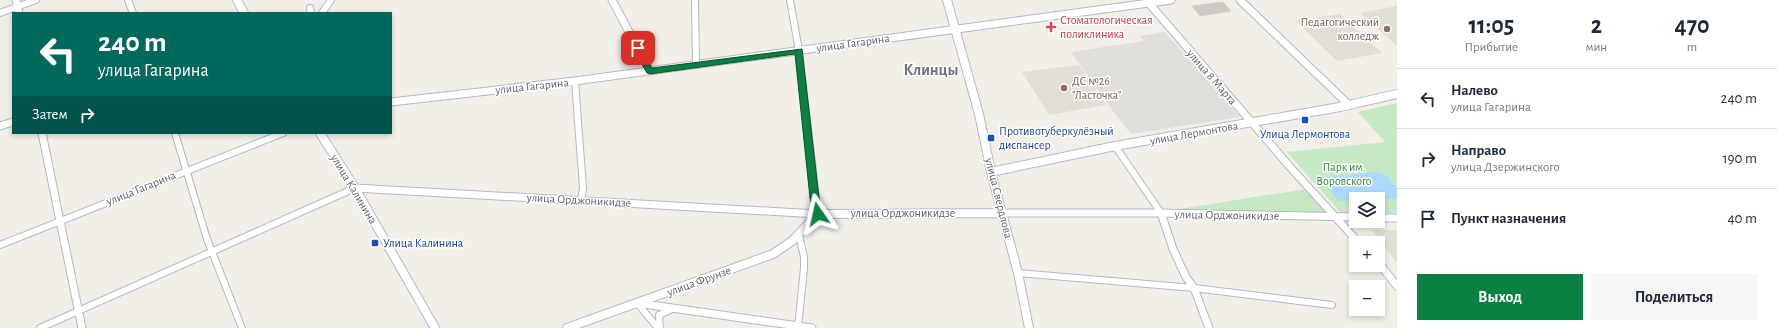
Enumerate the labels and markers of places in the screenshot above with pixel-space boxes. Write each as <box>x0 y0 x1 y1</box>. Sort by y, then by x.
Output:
place label: Стоматологическая поликлиника <box>1060 14 1153 40</box>
place label: Педагогический колледж <box>1300 16 1379 42</box>
marker: Стоматологическая поликлиника <box>1045 21 1057 33</box>
marker: Педагогический колледж <box>1382 24 1392 34</box>
pin <box>621 31 655 65</box>
place label: ДС №26 "Ласточка" <box>1072 75 1121 101</box>
marker: ДС №26 "Ласточка" <box>1059 83 1069 93</box>
marker: Улица Лермонтова <box>1300 115 1310 125</box>
place label: Противотуберкулёзный диспансер <box>999 125 1114 151</box>
place label: Улица Лермонтова <box>1260 128 1351 140</box>
marker: Противотуберкулёзный диспансер <box>986 133 996 143</box>
place label: Улица Калинина <box>383 237 464 249</box>
marker: Улица Калинина <box>370 238 380 248</box>

